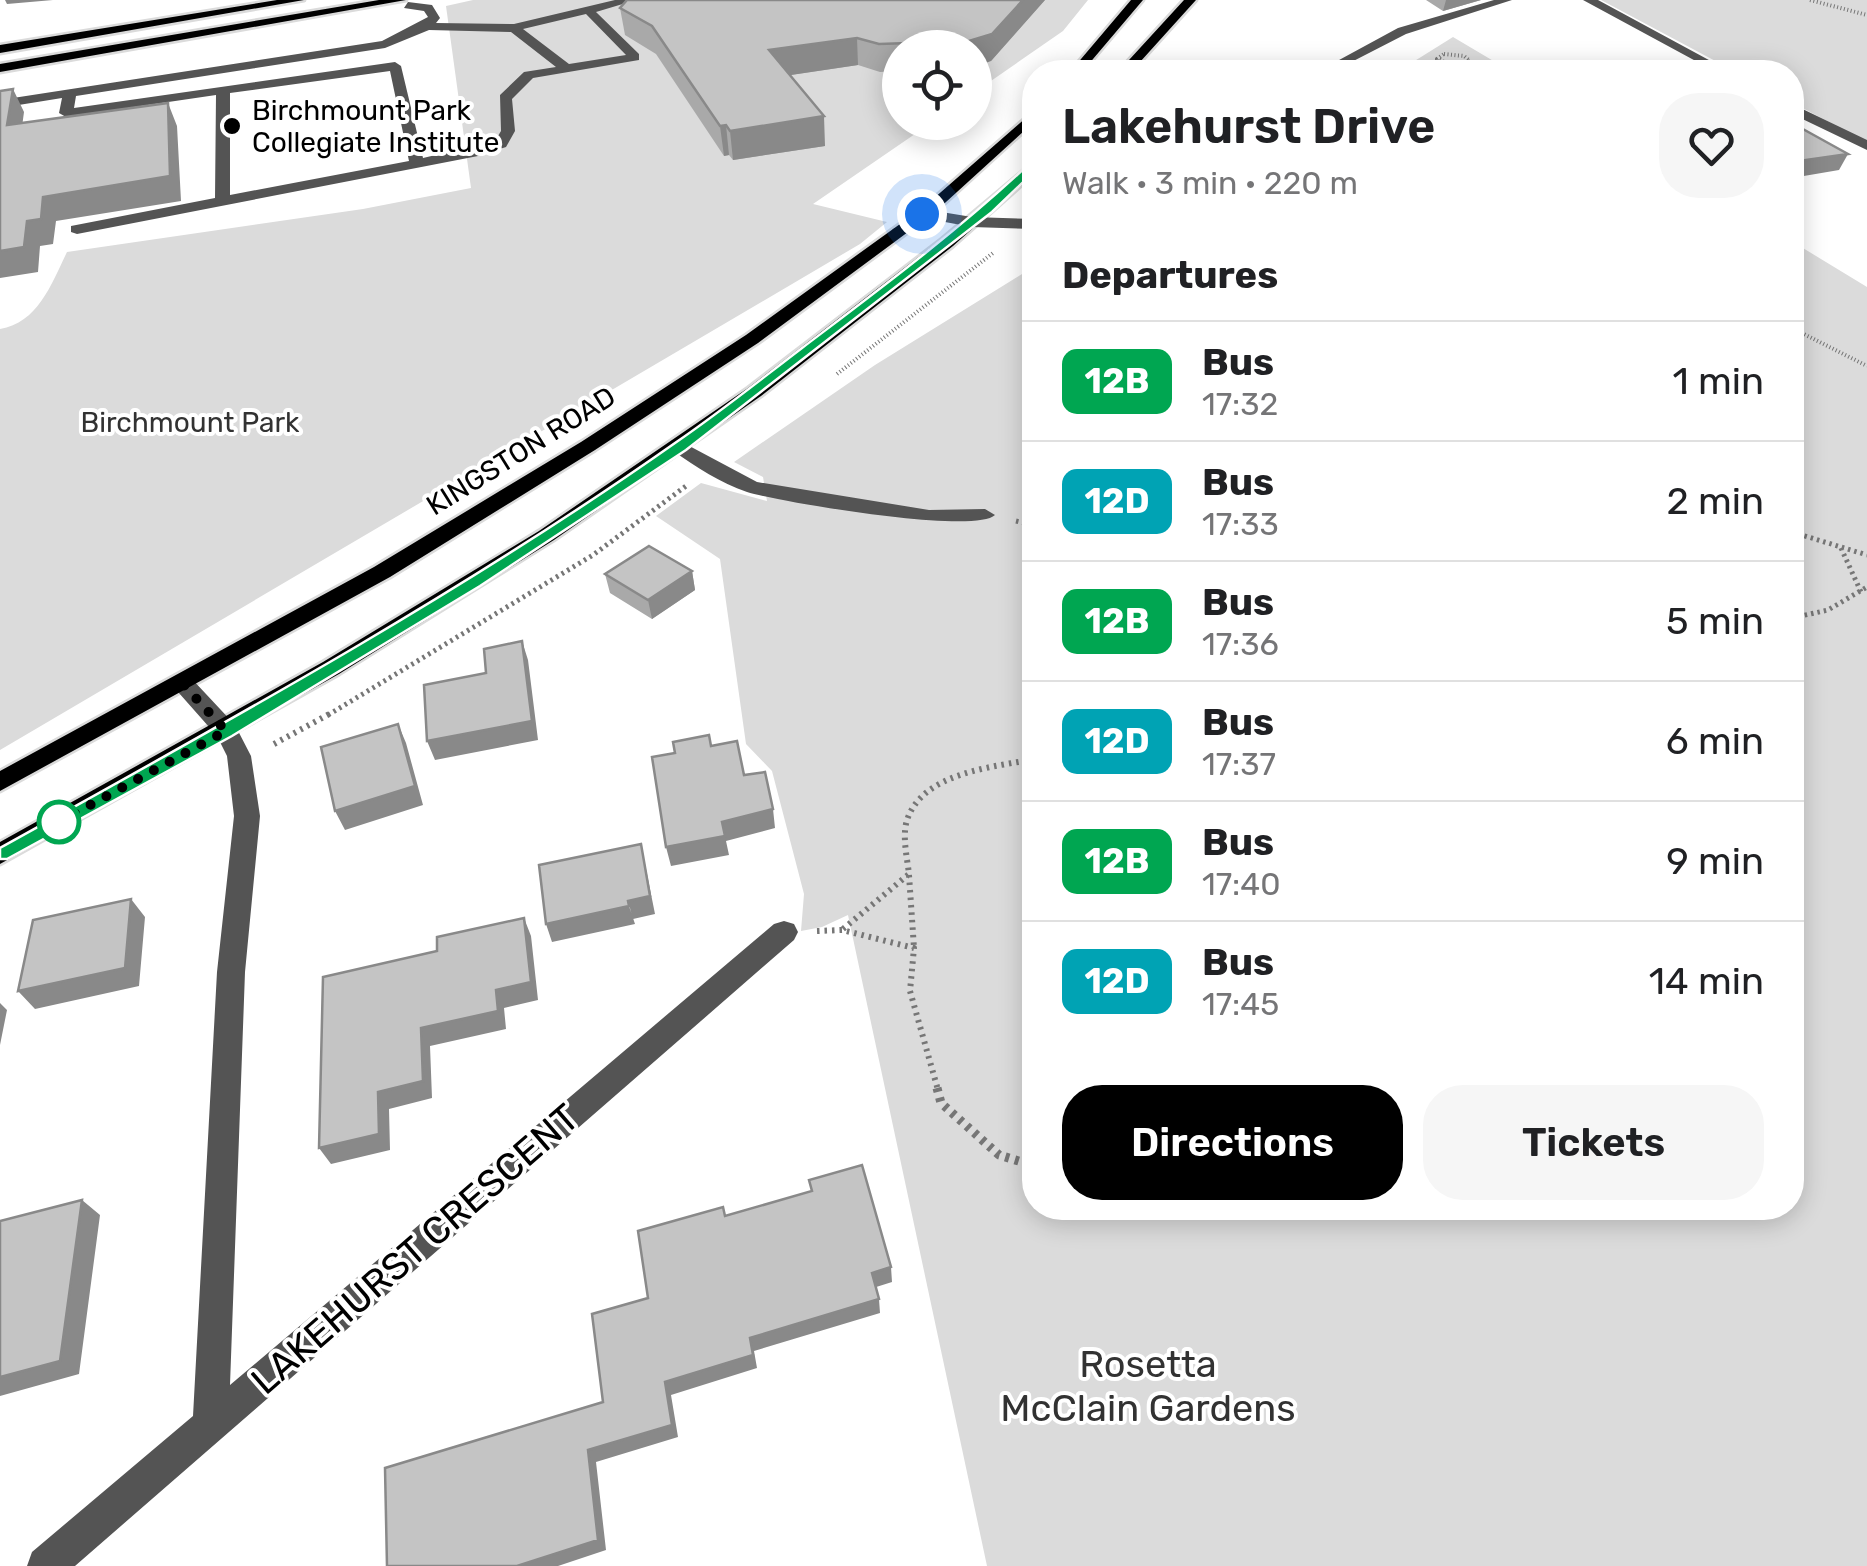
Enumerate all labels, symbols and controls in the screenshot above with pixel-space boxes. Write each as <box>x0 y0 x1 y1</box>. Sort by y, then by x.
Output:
map controls <box>882 30 992 140</box>
button: locate <box>882 30 992 140</box>
button: heart <box>1659 93 1764 198</box>
place label: Birchmount Park Collegiate Institute <box>252 94 499 159</box>
text: Lakehurst Drive <box>1062 98 1435 155</box>
marker: Birchmount Park Collegiate Institute <box>221 115 243 137</box>
text: Walk · 3 min · 220 m <box>1062 164 1358 202</box>
your location <box>897 189 947 239</box>
text: Departures <box>1062 252 1278 298</box>
text: Bus <box>1202 339 1274 385</box>
text: 1 min <box>1672 358 1764 404</box>
text: 12B <box>1085 360 1149 402</box>
street label: KINGSTON ROAD <box>421 380 621 522</box>
text: 17:32 <box>1202 385 1278 423</box>
park label: Birchmount Park <box>81 406 300 439</box>
text: Bus <box>1202 459 1274 505</box>
text: 2 min <box>1666 478 1764 524</box>
text: 12D <box>1084 480 1150 522</box>
text: 17:33 <box>1202 505 1279 543</box>
text: Bus <box>1202 579 1274 625</box>
text: 5 min <box>1666 598 1764 644</box>
text: 12B <box>1085 600 1149 642</box>
text: 17:36 <box>1202 625 1279 663</box>
text: Bus <box>1202 699 1274 745</box>
text: 6 min <box>1666 718 1764 764</box>
text: 12D <box>1084 720 1150 762</box>
text: 17:37 <box>1202 745 1276 783</box>
unlabelled marker <box>38 801 80 843</box>
text: Bus <box>1202 819 1274 865</box>
text: 9 min <box>1666 838 1764 884</box>
text: 12B <box>1085 840 1149 882</box>
text: 17:40 <box>1202 865 1281 903</box>
text: Bus <box>1202 939 1274 985</box>
text: 14 min <box>1649 958 1764 1004</box>
text: 12D <box>1084 960 1150 1002</box>
text: 17:45 <box>1202 985 1279 1023</box>
button: Directions <box>1062 1085 1403 1200</box>
button: Tickets <box>1423 1085 1764 1200</box>
street label: LAKEHURST CRESCENT <box>242 1094 588 1404</box>
park label: Rosetta McClain Gardens <box>1000 1341 1296 1431</box>

